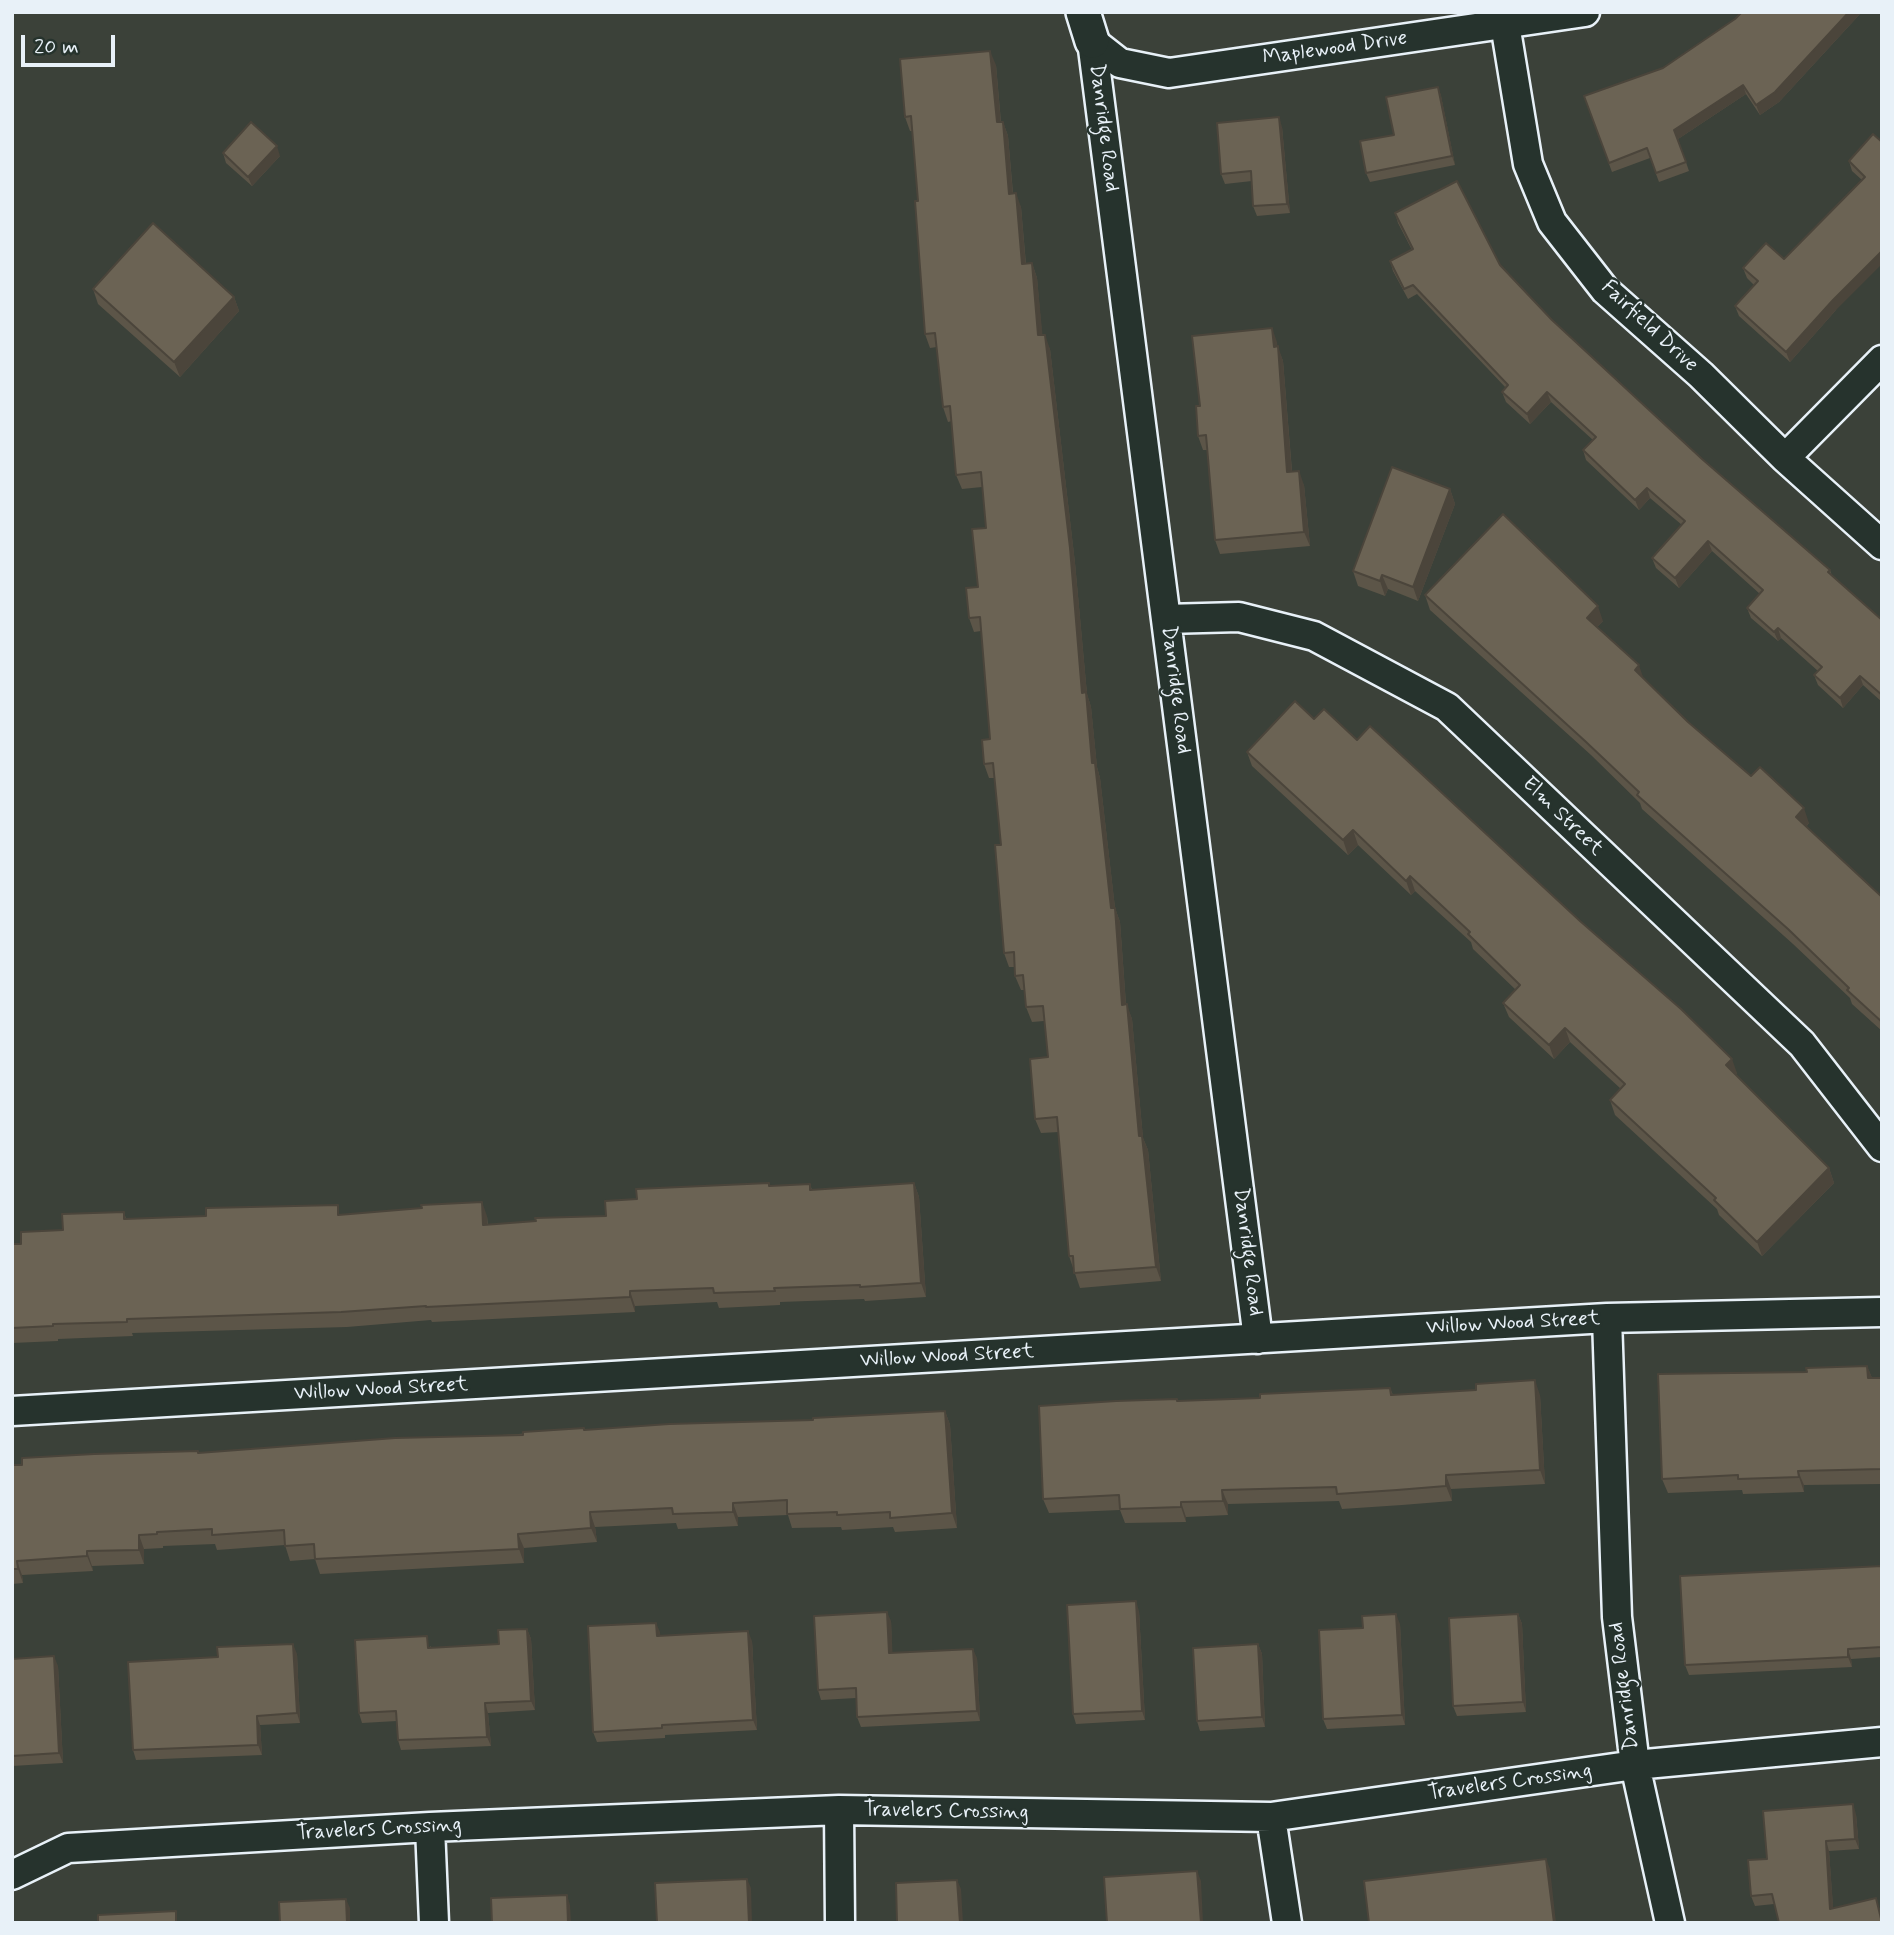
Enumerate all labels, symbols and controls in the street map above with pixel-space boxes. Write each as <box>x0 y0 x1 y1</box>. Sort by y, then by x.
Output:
scale bar <box>24 21 119 65</box>
street label: Maplewood Drive <box>1261 26 1409 72</box>
text: 20 m <box>34 33 79 61</box>
street label: Danridge Road <box>1083 63 1123 193</box>
street label: Fairfield Drive <box>1595 276 1703 378</box>
street label: Danridge Road <box>1155 625 1195 755</box>
street label: Elm Street <box>1516 772 1608 862</box>
street label: Danridge Road <box>1227 1187 1267 1317</box>
street label: Willow Wood Street <box>1425 1307 1601 1341</box>
street label: Willow Wood Street <box>859 1340 1035 1374</box>
street label: Willow Wood Street <box>293 1373 469 1407</box>
street label: Danridge Road <box>1605 1621 1645 1751</box>
street label: Travelers Crossing <box>1426 1759 1594 1807</box>
street label: Travelers Crossing <box>863 1798 1029 1826</box>
street label: Travelers Crossing <box>296 1813 462 1847</box>

